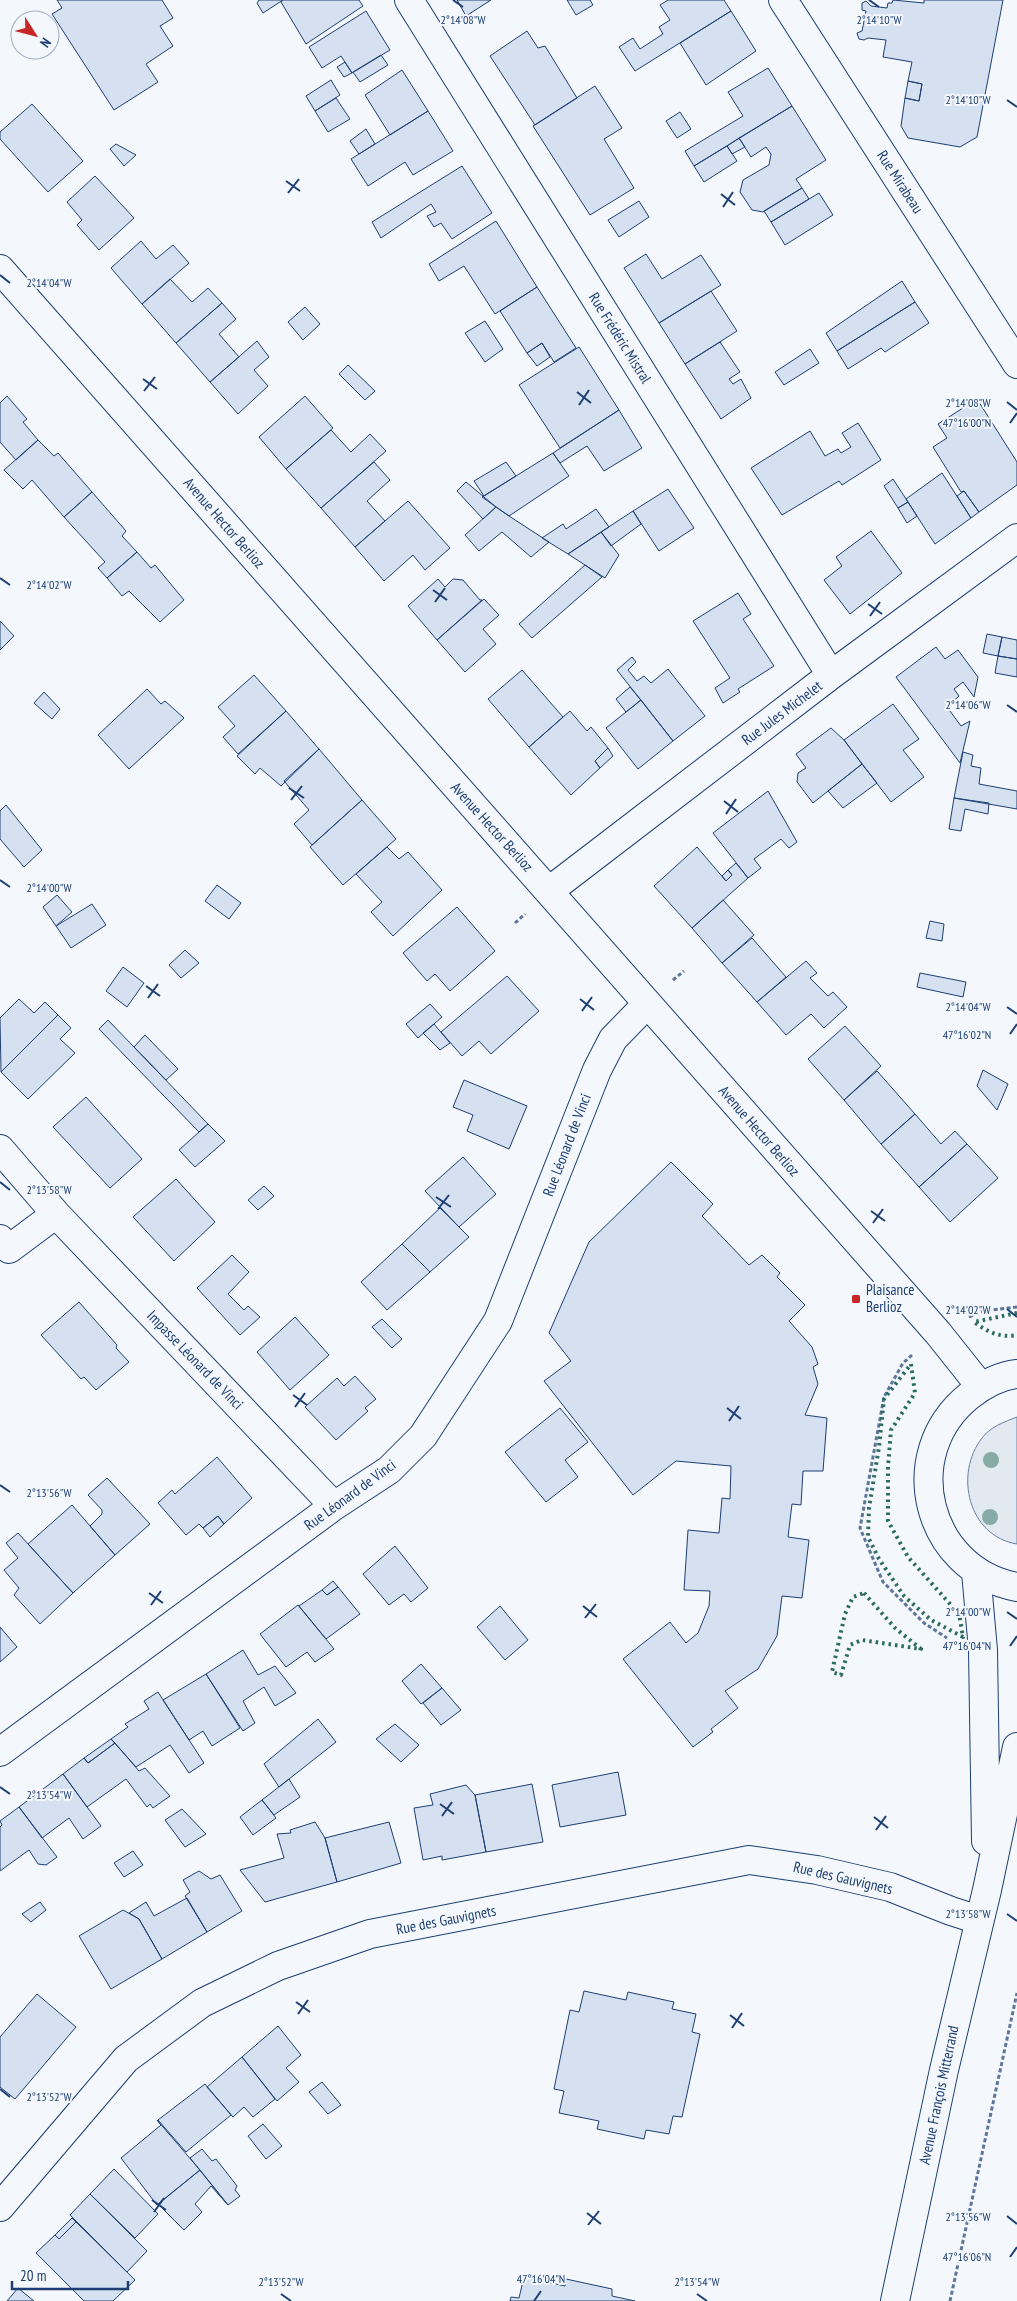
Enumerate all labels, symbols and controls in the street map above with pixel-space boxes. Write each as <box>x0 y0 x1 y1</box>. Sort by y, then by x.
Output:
north arrow <box>10 10 60 60</box>
text: 2°14'08"W <box>440 12 486 27</box>
text: 2°14'10"W <box>856 12 902 27</box>
text: N <box>36 34 55 51</box>
text: 2°14'10"W <box>945 92 991 107</box>
street label: Rue Mirabeau <box>873 147 928 217</box>
text: 2°14'04"W <box>26 275 72 290</box>
street label: Rue Frédéric Mistral <box>585 289 656 387</box>
text: 2°14'08"W <box>945 395 991 410</box>
text: 47°16'00"N <box>943 415 991 430</box>
street label: Avenue Hector Berlioz <box>180 473 269 572</box>
text: 2°14'02"W <box>26 577 72 592</box>
street label: Rue Jules Michelet <box>738 676 826 749</box>
text: 2°14'06"W <box>945 697 991 712</box>
street label: Avenue Hector Berlioz <box>447 778 538 875</box>
text: 2°14'00"W <box>26 880 72 895</box>
text: 2°14'04"W <box>945 999 991 1014</box>
text: 47°16'02"N <box>943 1027 991 1042</box>
street label: Avenue Hector Berlioz <box>715 1081 804 1180</box>
street label: Rue Léonard de Vinci <box>538 1091 595 1199</box>
text: 2°13'58"W <box>26 1182 72 1197</box>
place label: Plaisance Berlioz <box>866 1280 914 1316</box>
marker: Plaisance Berlioz <box>850 1293 862 1305</box>
text: 2°14'02"W <box>945 1302 991 1317</box>
street label: Impasse Léonard de Vinci <box>143 1306 248 1413</box>
street label: Rue Léonard de Vinci <box>300 1455 399 1534</box>
text: 2°13'56"W <box>26 1485 72 1500</box>
text: 2°14'00"W <box>945 1604 991 1619</box>
text: 47°16'04"N <box>943 1638 991 1653</box>
text: 2°13'54"W <box>26 1787 72 1802</box>
street label: Rue des Gauvignets <box>792 1857 895 1898</box>
street label: Rue des Gauvignets <box>394 1901 498 1939</box>
text: 2°13'58"W <box>945 1906 991 1921</box>
street label: Avenue François Mitterrand <box>915 2024 963 2166</box>
text: 2°13'52"W <box>26 2089 72 2104</box>
text: 2°13'56"W <box>945 2209 991 2224</box>
text: 47°16'06"N <box>943 2249 991 2264</box>
scale bar <box>12 2258 129 2290</box>
text: 20 m <box>20 2266 46 2285</box>
text: 47°16'04"N <box>517 2271 565 2286</box>
text: 2°13'52"W <box>258 2274 304 2289</box>
text: 2°13'54"W <box>674 2274 720 2289</box>

